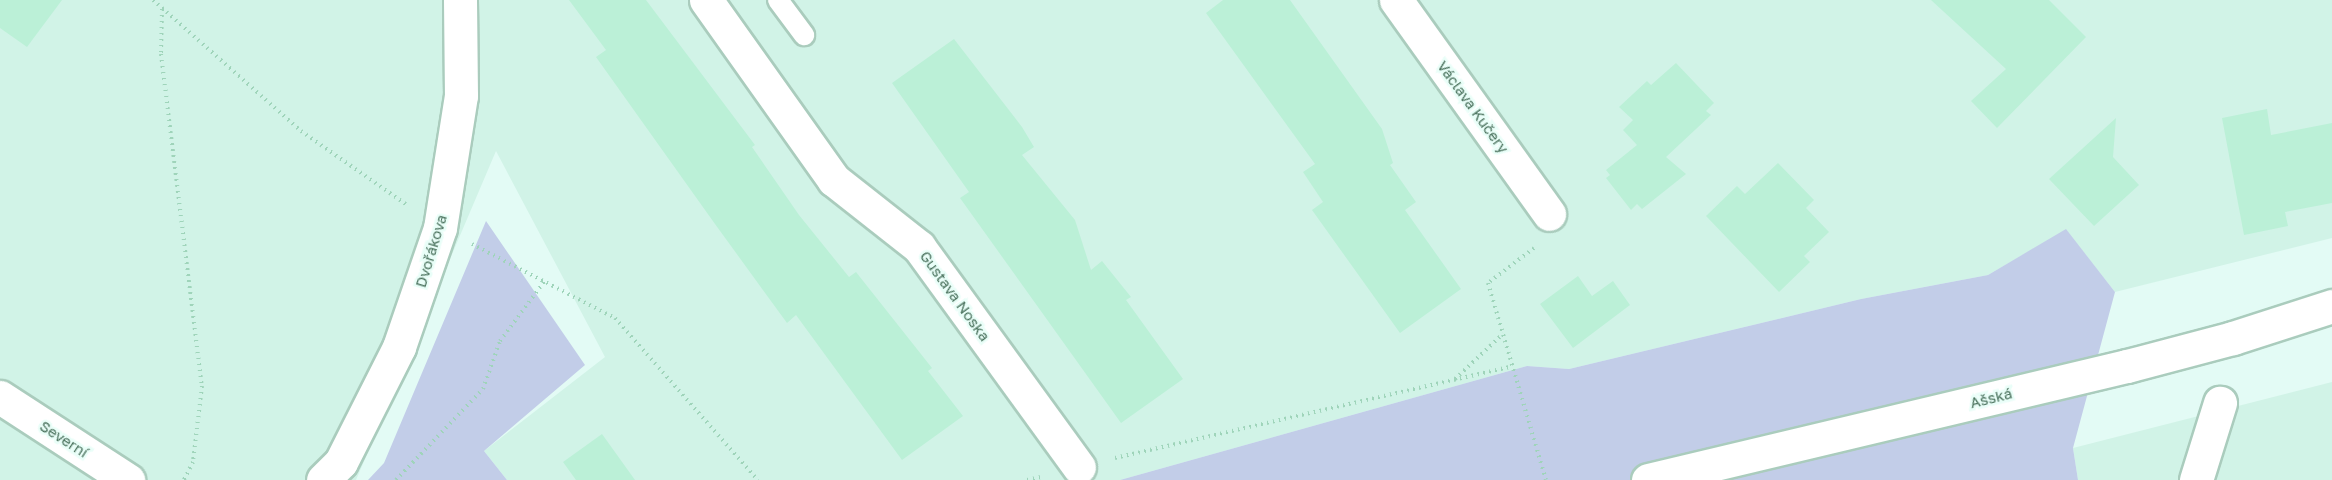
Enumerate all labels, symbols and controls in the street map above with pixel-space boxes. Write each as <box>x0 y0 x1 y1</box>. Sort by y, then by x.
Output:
street label: Václava Kučery <box>1433 57 1513 157</box>
street label: Dvořákova <box>411 212 451 290</box>
street label: Gustava Noska <box>916 247 994 345</box>
street label: Ašská <box>1968 384 2014 412</box>
street label: Severní <box>36 417 92 461</box>

